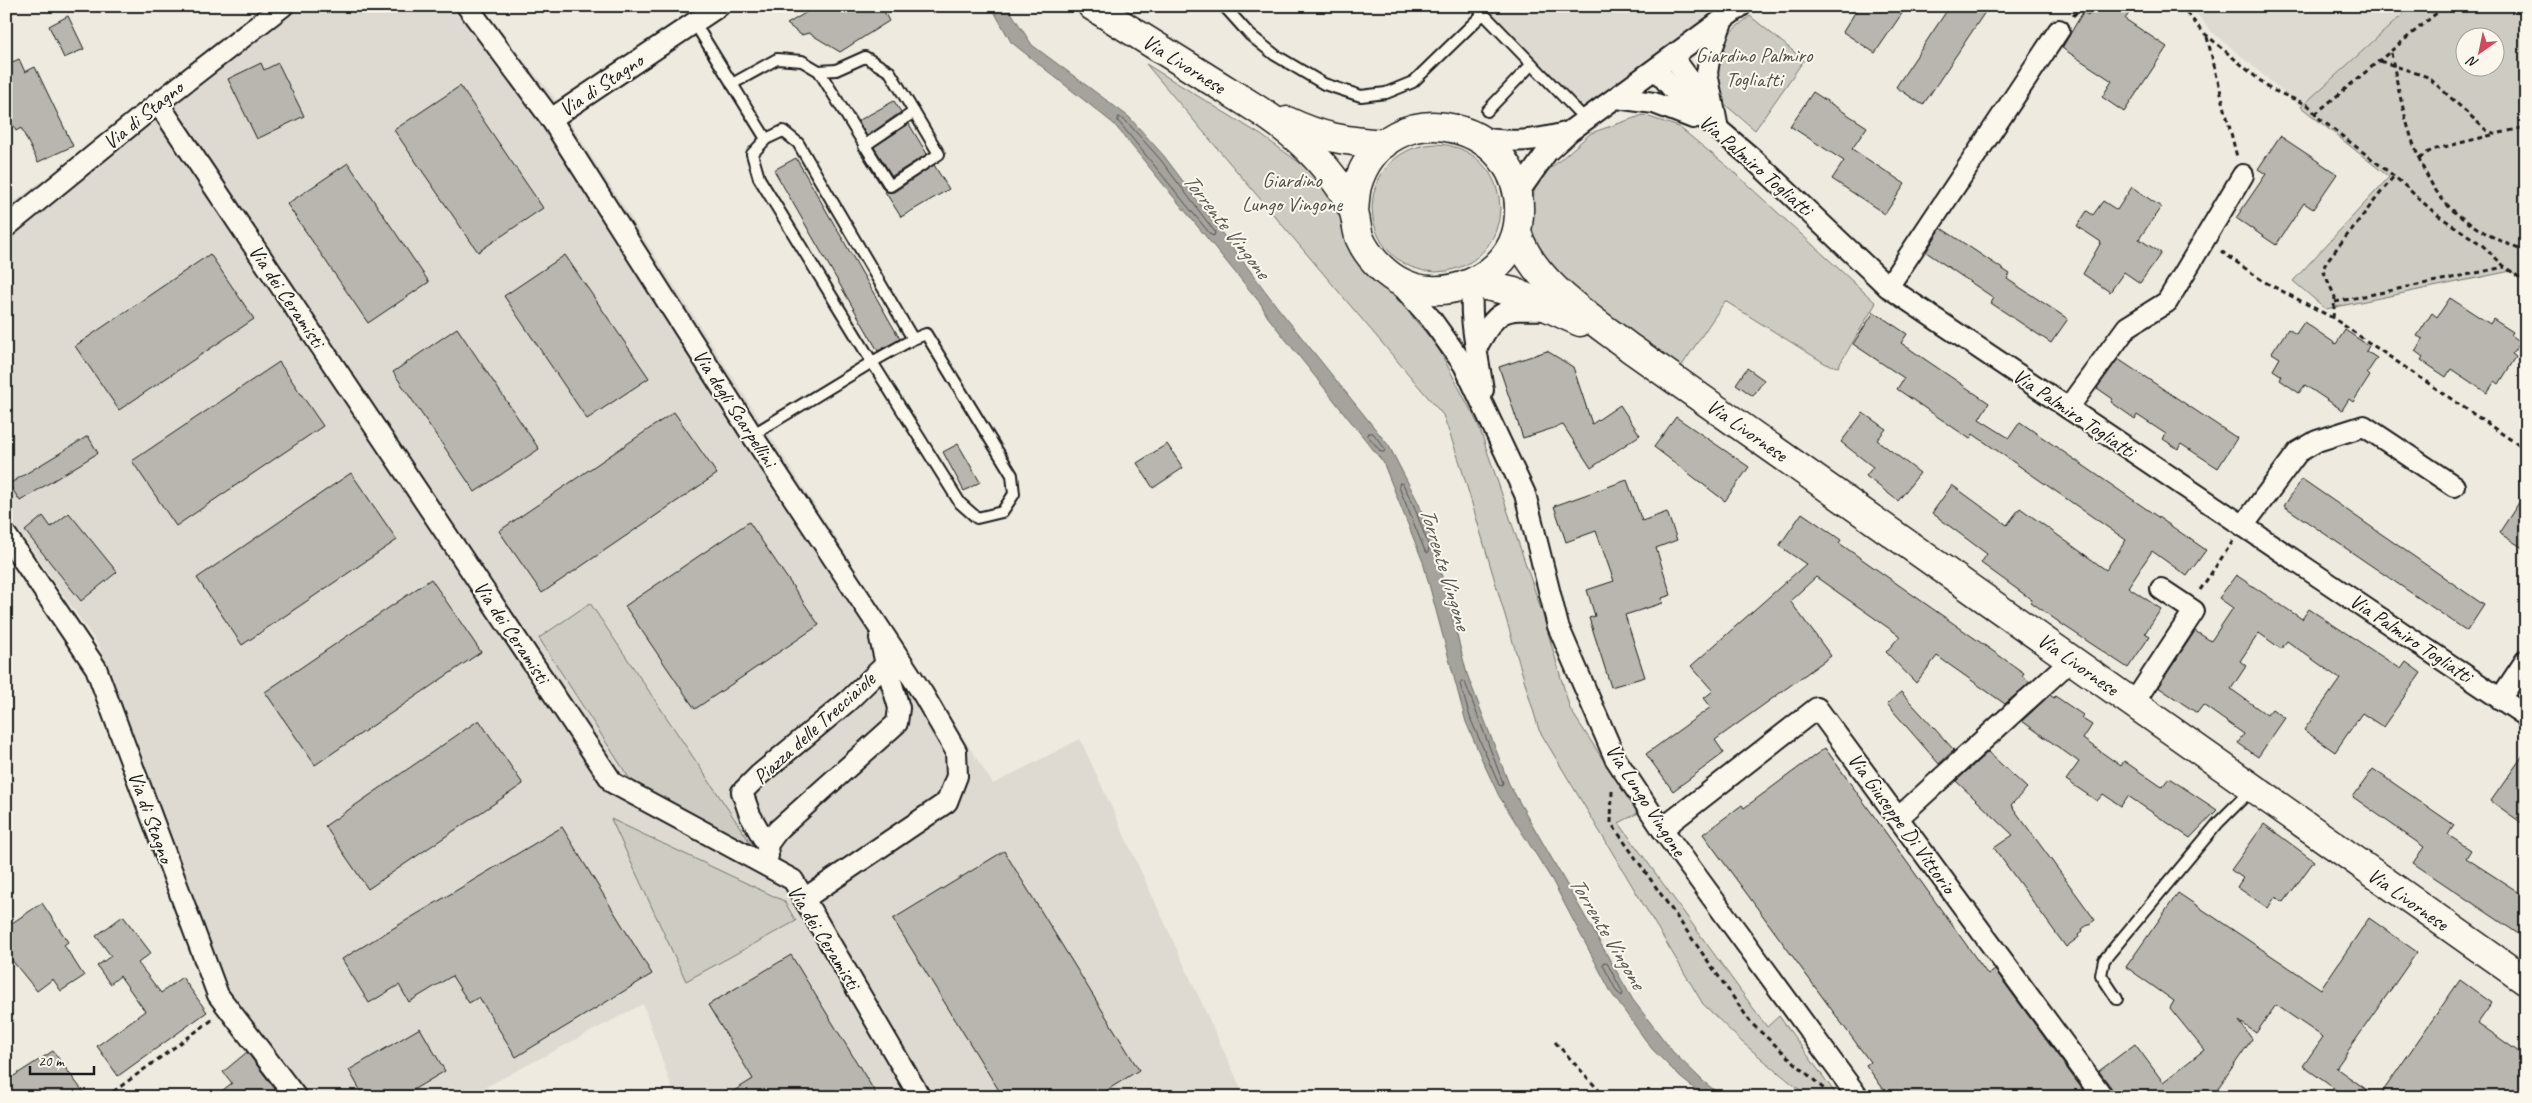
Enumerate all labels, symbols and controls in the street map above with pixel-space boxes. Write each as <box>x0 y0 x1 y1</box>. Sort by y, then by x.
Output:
street label: Via Livornese <box>1138 28 1231 100</box>
north arrow <box>2454 28 2504 78</box>
park label: Giardino Palmiro Togliatti <box>1696 42 1814 92</box>
street label: Via di Stagno <box>554 46 650 123</box>
text: N <box>2463 52 2481 72</box>
street label: Via di Stagno <box>98 73 190 155</box>
street label: Via Palmiro Togliatti <box>1694 109 1820 223</box>
water label: Torrente Vingone <box>1176 167 1278 286</box>
park label: Giardino Lungo Vingone <box>1242 167 1343 217</box>
street label: Via dei Ceramisti <box>243 240 333 355</box>
street label: Via degli Scarpellini <box>687 344 784 474</box>
street label: Via Palmiro Togliatti <box>2008 362 2143 465</box>
street label: Via Livornese <box>1702 393 1793 468</box>
water label: Torrente Vingone <box>1413 504 1478 635</box>
street label: Via dei Ceramisti <box>468 576 558 691</box>
street label: Via Palmiro Togliatti <box>2345 587 2480 690</box>
street label: Via Livornese <box>2033 627 2124 702</box>
street label: Piazza delle Trecciaiole <box>748 666 881 790</box>
street label: Via Lungo Vingone <box>1600 739 1693 863</box>
street label: Via Giuseppe Di Vittorio <box>1842 748 1963 901</box>
street label: Via di Stagno <box>122 768 180 869</box>
street label: Via Livornese <box>2363 862 2454 937</box>
water label: Torrente Vingone <box>1563 871 1653 996</box>
street label: Via dei Ceramisti <box>782 880 868 997</box>
scale bar <box>30 1043 94 1075</box>
text: 20 m <box>38 1052 65 1071</box>

